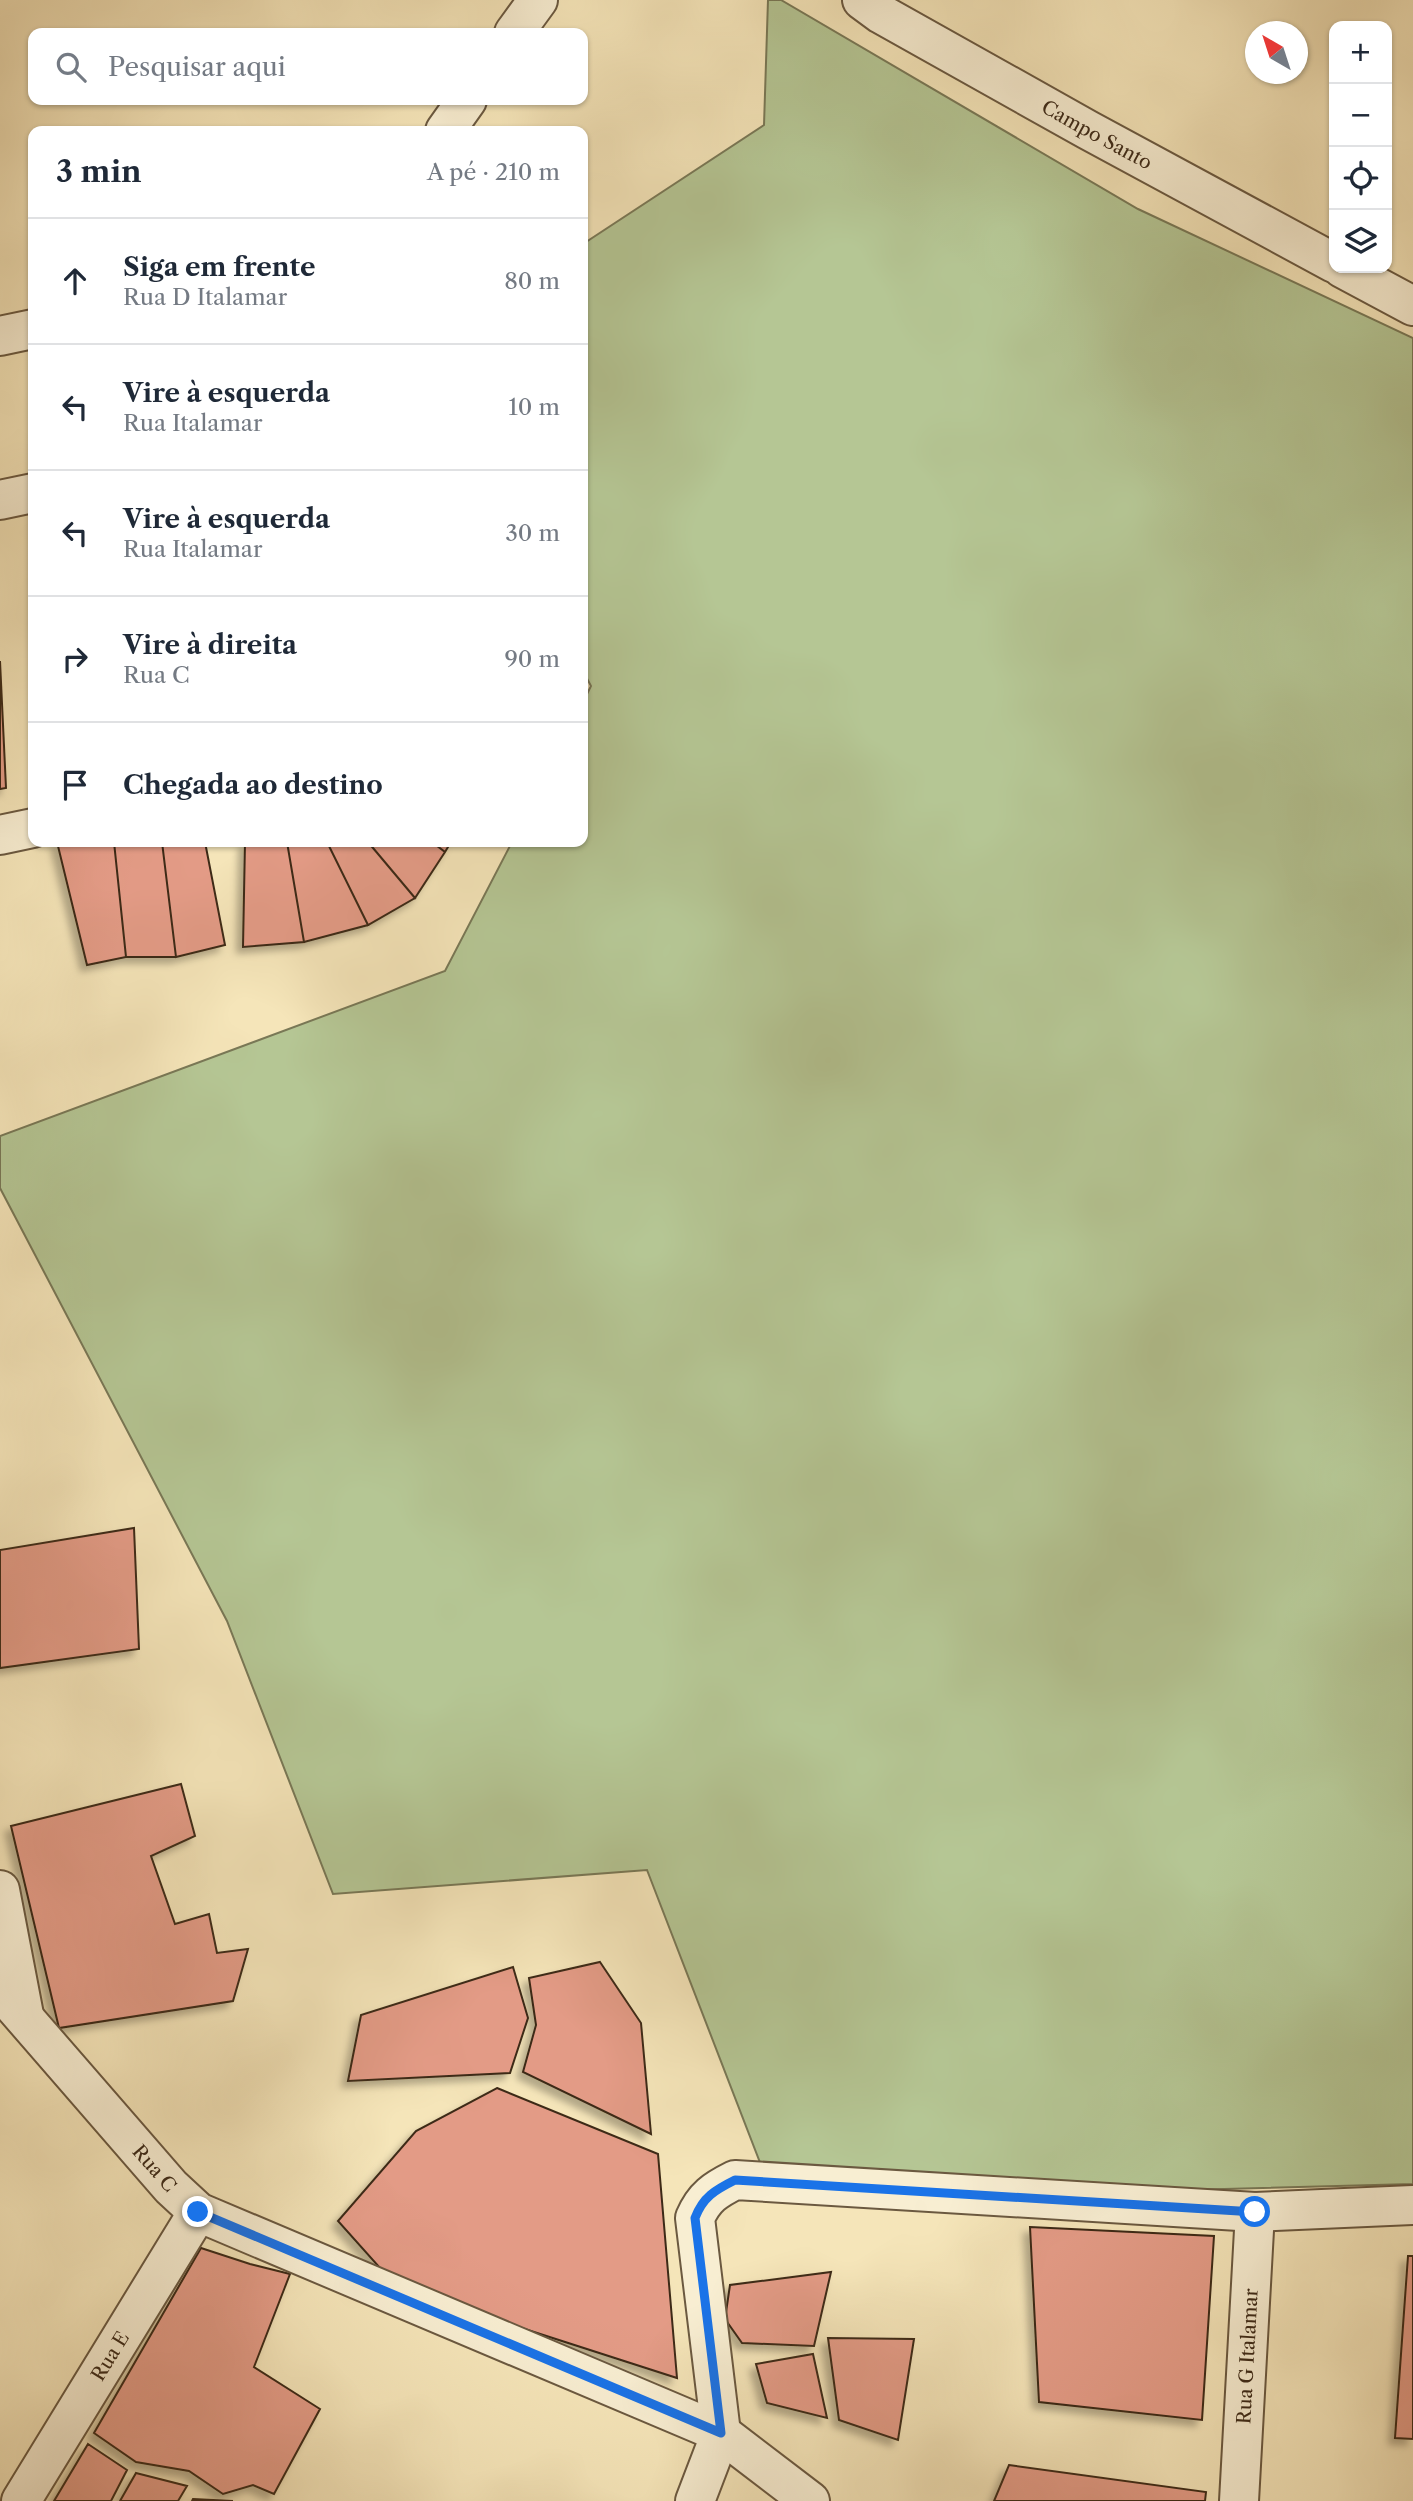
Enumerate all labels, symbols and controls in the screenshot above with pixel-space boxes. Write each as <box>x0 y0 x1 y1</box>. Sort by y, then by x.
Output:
north arrow <box>1245 21 1308 84</box>
map controls <box>1329 21 1392 273</box>
button: + <box>1329 21 1392 84</box>
search box <box>28 28 588 105</box>
icon: search <box>52 48 90 86</box>
text: Pesquisar aqui <box>108 51 286 83</box>
button: − <box>1329 84 1392 147</box>
street label: Campo Santo <box>1038 95 1156 174</box>
button: locate <box>1329 147 1392 210</box>
text: 3 min <box>56 153 142 190</box>
text: A pé · 210 m <box>427 158 560 186</box>
button: layers <box>1329 210 1392 273</box>
text: Siga em frente <box>123 251 316 283</box>
icon: ahead <box>56 262 94 300</box>
text: 80 m <box>504 267 560 295</box>
text: Rua D Italamar <box>123 283 287 311</box>
text: Vire à esquerda <box>123 377 330 409</box>
icon: left <box>56 388 94 426</box>
text: 10 m <box>508 393 560 421</box>
text: Rua Italamar <box>123 409 263 437</box>
text: Vire à esquerda <box>123 503 330 535</box>
icon: left <box>56 514 94 552</box>
text: 30 m <box>505 519 560 547</box>
text: Rua Italamar <box>123 535 263 563</box>
text: Vire à direita <box>123 629 297 661</box>
icon: right <box>56 640 94 678</box>
text: 90 m <box>504 645 560 673</box>
text: Rua C <box>123 661 190 689</box>
icon: arrive <box>56 766 94 804</box>
text: Chegada ao destino <box>123 769 383 801</box>
street label: Rua C <box>128 2140 181 2197</box>
route end <box>182 2196 213 2227</box>
route start <box>1239 2196 1270 2227</box>
street label: Rua G Italamar <box>1232 2288 1262 2425</box>
street label: Rua E <box>86 2327 134 2385</box>

